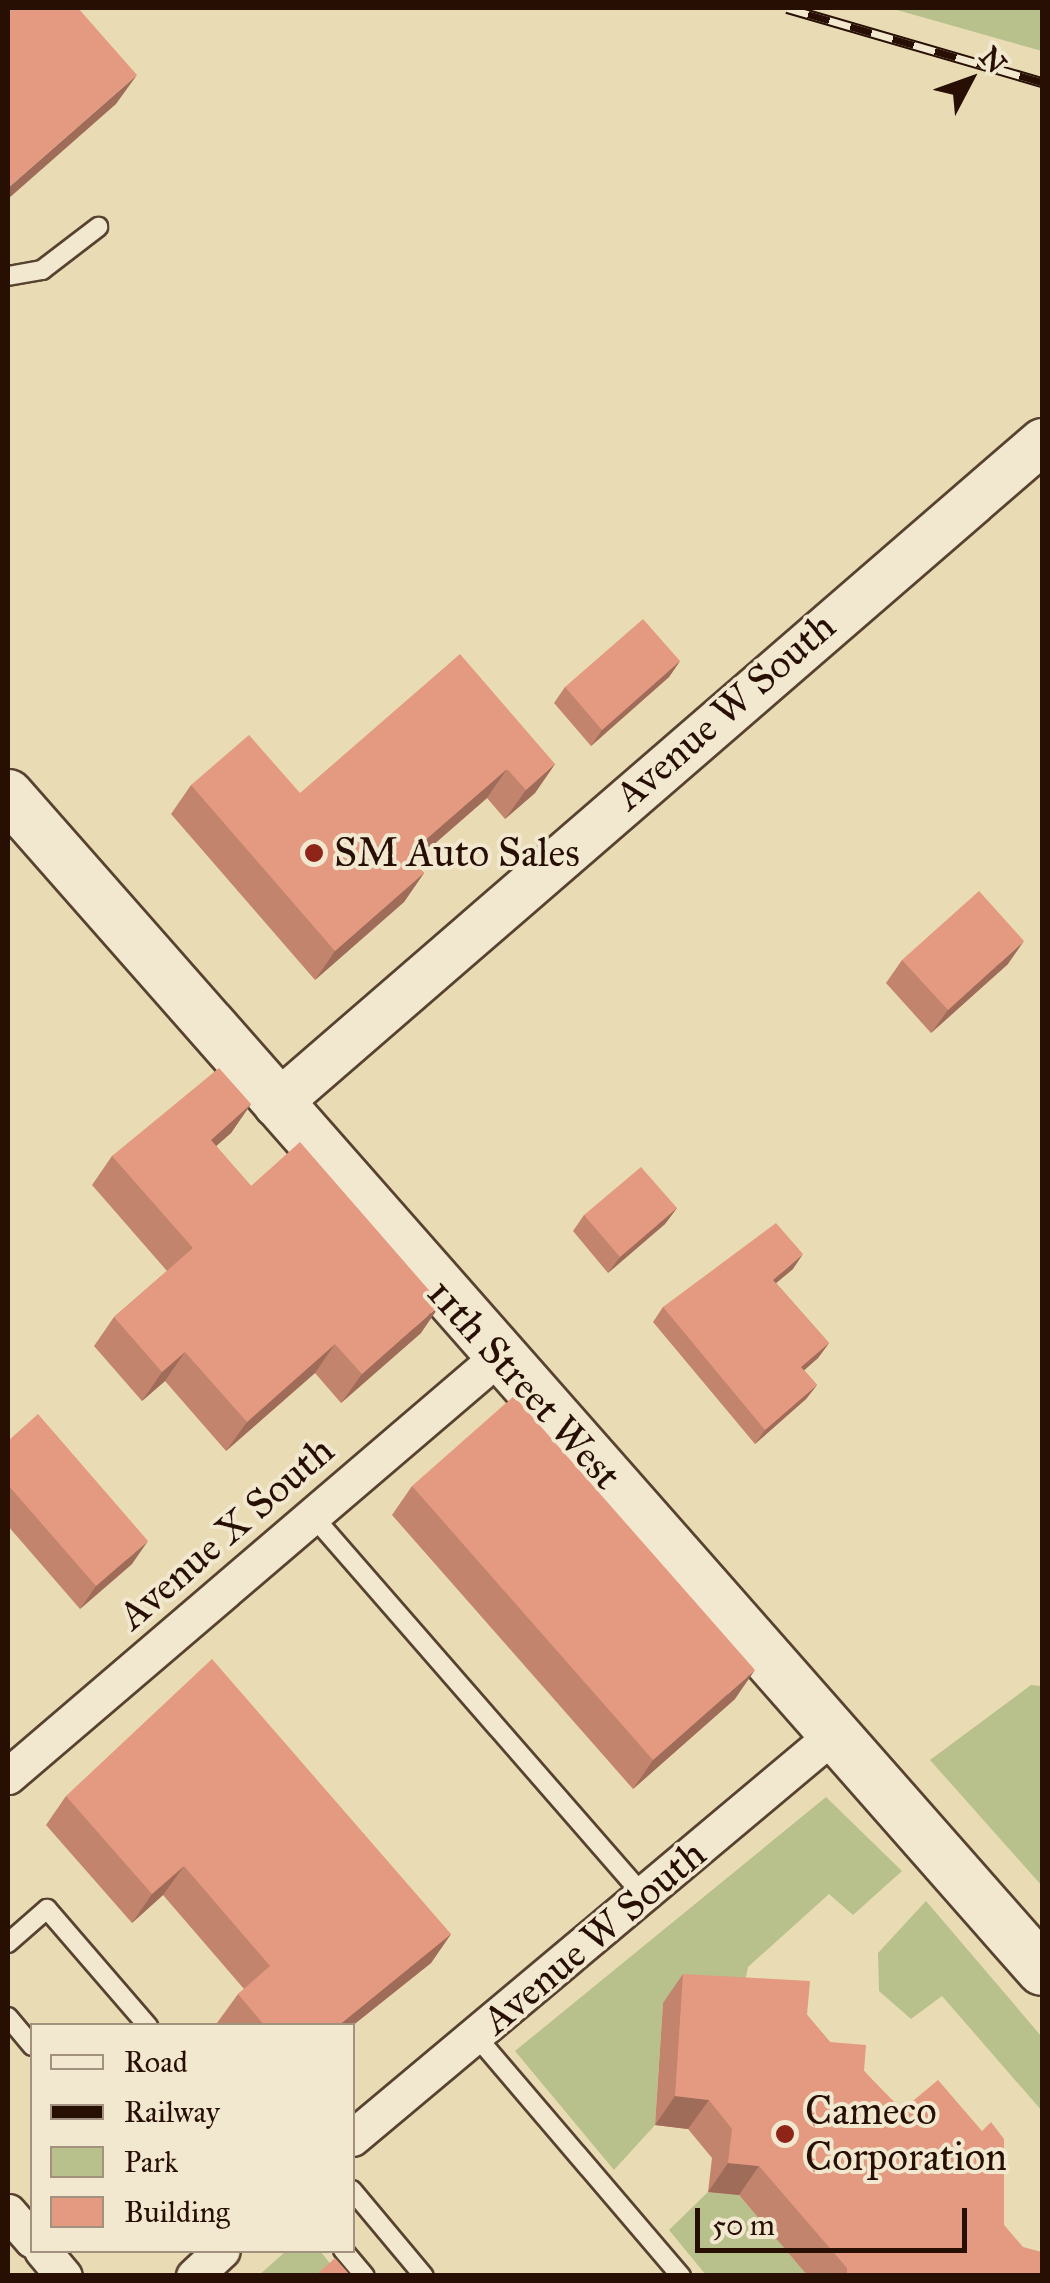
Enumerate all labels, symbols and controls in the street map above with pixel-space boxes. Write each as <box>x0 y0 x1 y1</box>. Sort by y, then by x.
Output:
north arrow <box>920 30 1020 130</box>
text: N <box>972 40 1014 80</box>
street label: Avenue W South <box>605 602 845 820</box>
place label: SM Auto Sales <box>334 829 580 877</box>
marker: SM Auto Sales <box>303 842 325 864</box>
street label: 11th Street West <box>417 1269 631 1499</box>
street label: Avenue X South <box>109 1426 343 1640</box>
street label: Avenue W South <box>473 1830 715 2044</box>
legend <box>30 2023 355 2253</box>
text: Road <box>124 2044 188 2080</box>
place label: Cameco Corporation <box>805 2087 1007 2181</box>
text: Railway <box>124 2094 220 2130</box>
marker: Cameco Corporation <box>774 2123 796 2145</box>
text: Park <box>124 2144 178 2180</box>
scale bar <box>700 2188 972 2250</box>
text: Building <box>124 2194 230 2230</box>
text: 50 m <box>712 2207 775 2243</box>

